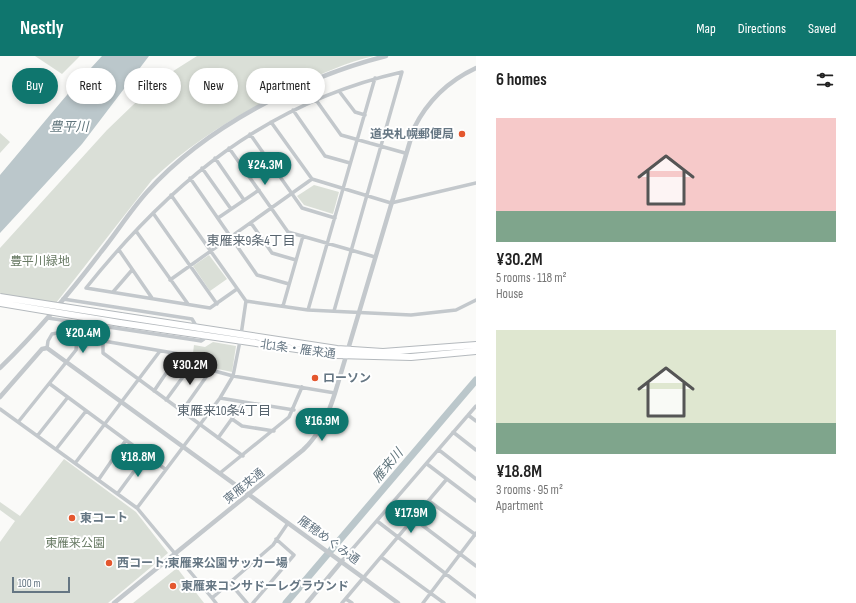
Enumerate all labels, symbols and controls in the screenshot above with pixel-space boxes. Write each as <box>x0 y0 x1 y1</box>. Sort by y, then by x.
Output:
text: Nestly <box>20 17 64 40</box>
text: Map <box>696 20 716 37</box>
text: Directions <box>738 20 786 37</box>
text: Saved <box>808 20 836 37</box>
chip: Buy <box>12 68 58 104</box>
chip: Rent <box>66 68 116 104</box>
chip: Filters <box>124 68 181 104</box>
chip: New <box>189 68 238 104</box>
chip: Apartment <box>246 68 325 104</box>
icon: filters <box>814 69 836 91</box>
text: 6 homes <box>496 70 547 90</box>
water label: 豊平川 <box>49 119 90 135</box>
place label: 道央札幌郵便局 <box>370 127 454 142</box>
marker: 道央札幌郵便局 <box>457 129 467 139</box>
icon: home <box>630 144 702 216</box>
pin: ¥24.3M <box>232 152 298 186</box>
text: ¥24.3M <box>247 157 283 173</box>
district label: 東雁来9条4丁目 <box>206 233 296 249</box>
text: ¥30.2M <box>496 250 542 270</box>
park label: 豊平川緑地 <box>10 254 70 269</box>
text: 5 rooms · 118 m² <box>496 270 567 286</box>
text: House <box>496 286 523 302</box>
pin: ¥20.4M <box>50 320 116 354</box>
text: ¥20.4M <box>65 325 101 341</box>
street label: 北1条・雁来通 <box>259 337 337 362</box>
pin: ¥30.2M <box>157 352 223 386</box>
icon: home <box>630 356 702 428</box>
text: ¥30.2M <box>172 357 208 373</box>
place label: ローソン <box>323 371 371 386</box>
marker: ローソン <box>310 373 320 383</box>
district label: 東雁来10条4丁目 <box>177 403 271 419</box>
pin: ¥16.9M <box>289 408 355 442</box>
text: ¥16.9M <box>305 413 339 429</box>
pin: ¥18.8M <box>105 444 171 478</box>
water label: 雁来川 <box>369 444 408 486</box>
text: ¥18.8M <box>120 449 156 465</box>
text: ¥18.8M <box>496 462 542 482</box>
street label: 東雁来通 <box>221 465 268 507</box>
text: 3 rooms · 95 m² <box>496 482 563 498</box>
text: Apartment <box>496 498 543 514</box>
pin: ¥17.9M <box>378 500 444 534</box>
text: ¥17.9M <box>394 505 428 521</box>
place label: 東コート <box>80 511 128 526</box>
marker: 東コート <box>67 513 77 523</box>
street label: 雁穂めぐみ通 <box>295 513 362 568</box>
park label: 東雁来公園 <box>45 536 105 551</box>
place label: 西コート;東雁来公園サッカー場 <box>117 556 288 571</box>
marker: 西コート;東雁来公園サッカー場 <box>104 558 114 568</box>
scale bar <box>12 575 70 594</box>
text: 100 m <box>18 577 40 590</box>
place label: 東雁来コンサドーレグラウンド <box>181 579 349 594</box>
marker: 東雁来コンサドーレグラウンド <box>168 581 178 591</box>

